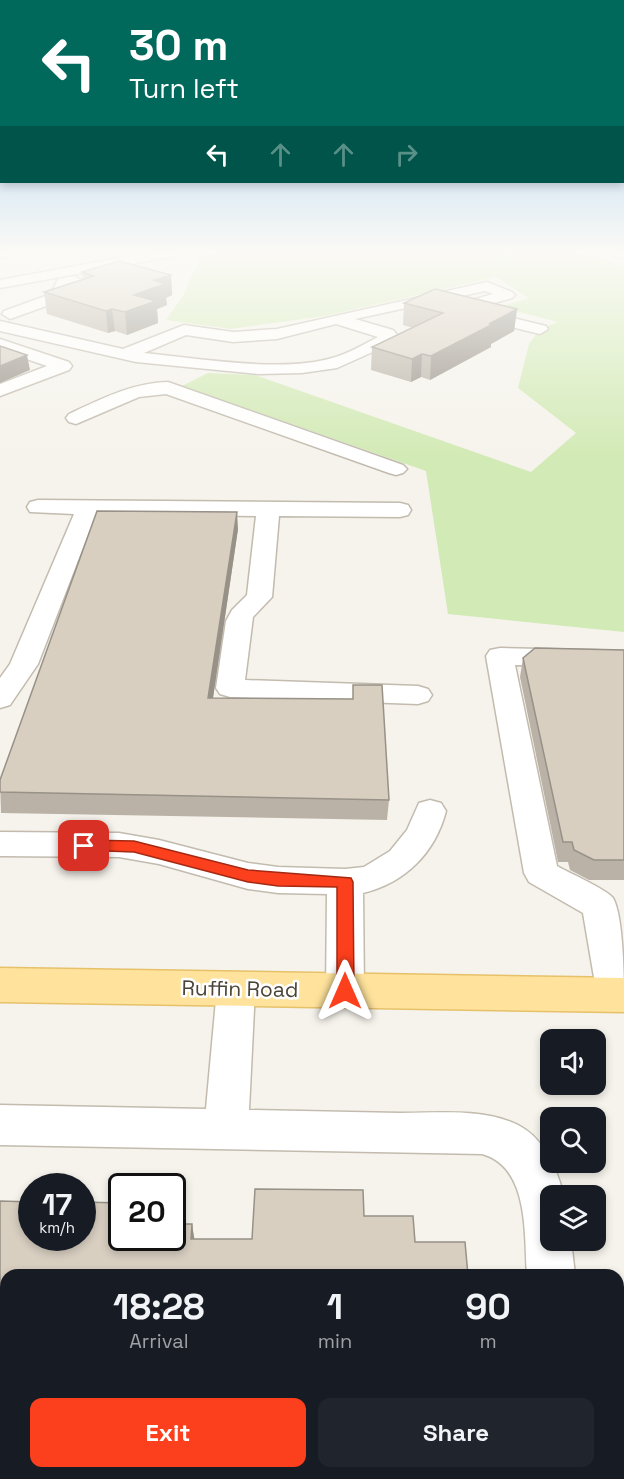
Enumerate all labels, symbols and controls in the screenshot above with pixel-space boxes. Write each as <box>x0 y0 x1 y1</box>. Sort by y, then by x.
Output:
text: 30 m <box>129 19 228 72</box>
icon: left <box>30 24 108 102</box>
text: Turn left <box>129 71 239 106</box>
icon: left <box>201 138 234 171</box>
icon: ahead <box>264 138 297 171</box>
icon: ahead <box>327 138 360 171</box>
icon: right <box>390 138 423 171</box>
pin <box>58 820 109 871</box>
icon: arrive <box>67 829 100 862</box>
position arrow <box>313 959 377 1023</box>
street label: Ruffin Road <box>181 974 299 1003</box>
map controls <box>540 1029 606 1251</box>
button: sound <box>540 1029 606 1095</box>
button: search <box>540 1107 606 1173</box>
speed limit sign: 20 <box>108 1173 186 1251</box>
text: 17 <box>42 1185 72 1224</box>
button: layers <box>540 1185 606 1251</box>
text: km/h <box>39 1218 75 1237</box>
text: 18:28 <box>113 1284 205 1330</box>
text: 1 <box>327 1284 343 1330</box>
text: 90 <box>465 1284 511 1330</box>
text: Arrival <box>129 1328 189 1354</box>
text: min <box>318 1328 352 1354</box>
text: m <box>479 1328 497 1354</box>
button: Exit <box>30 1398 306 1467</box>
button: Share <box>318 1398 594 1467</box>

